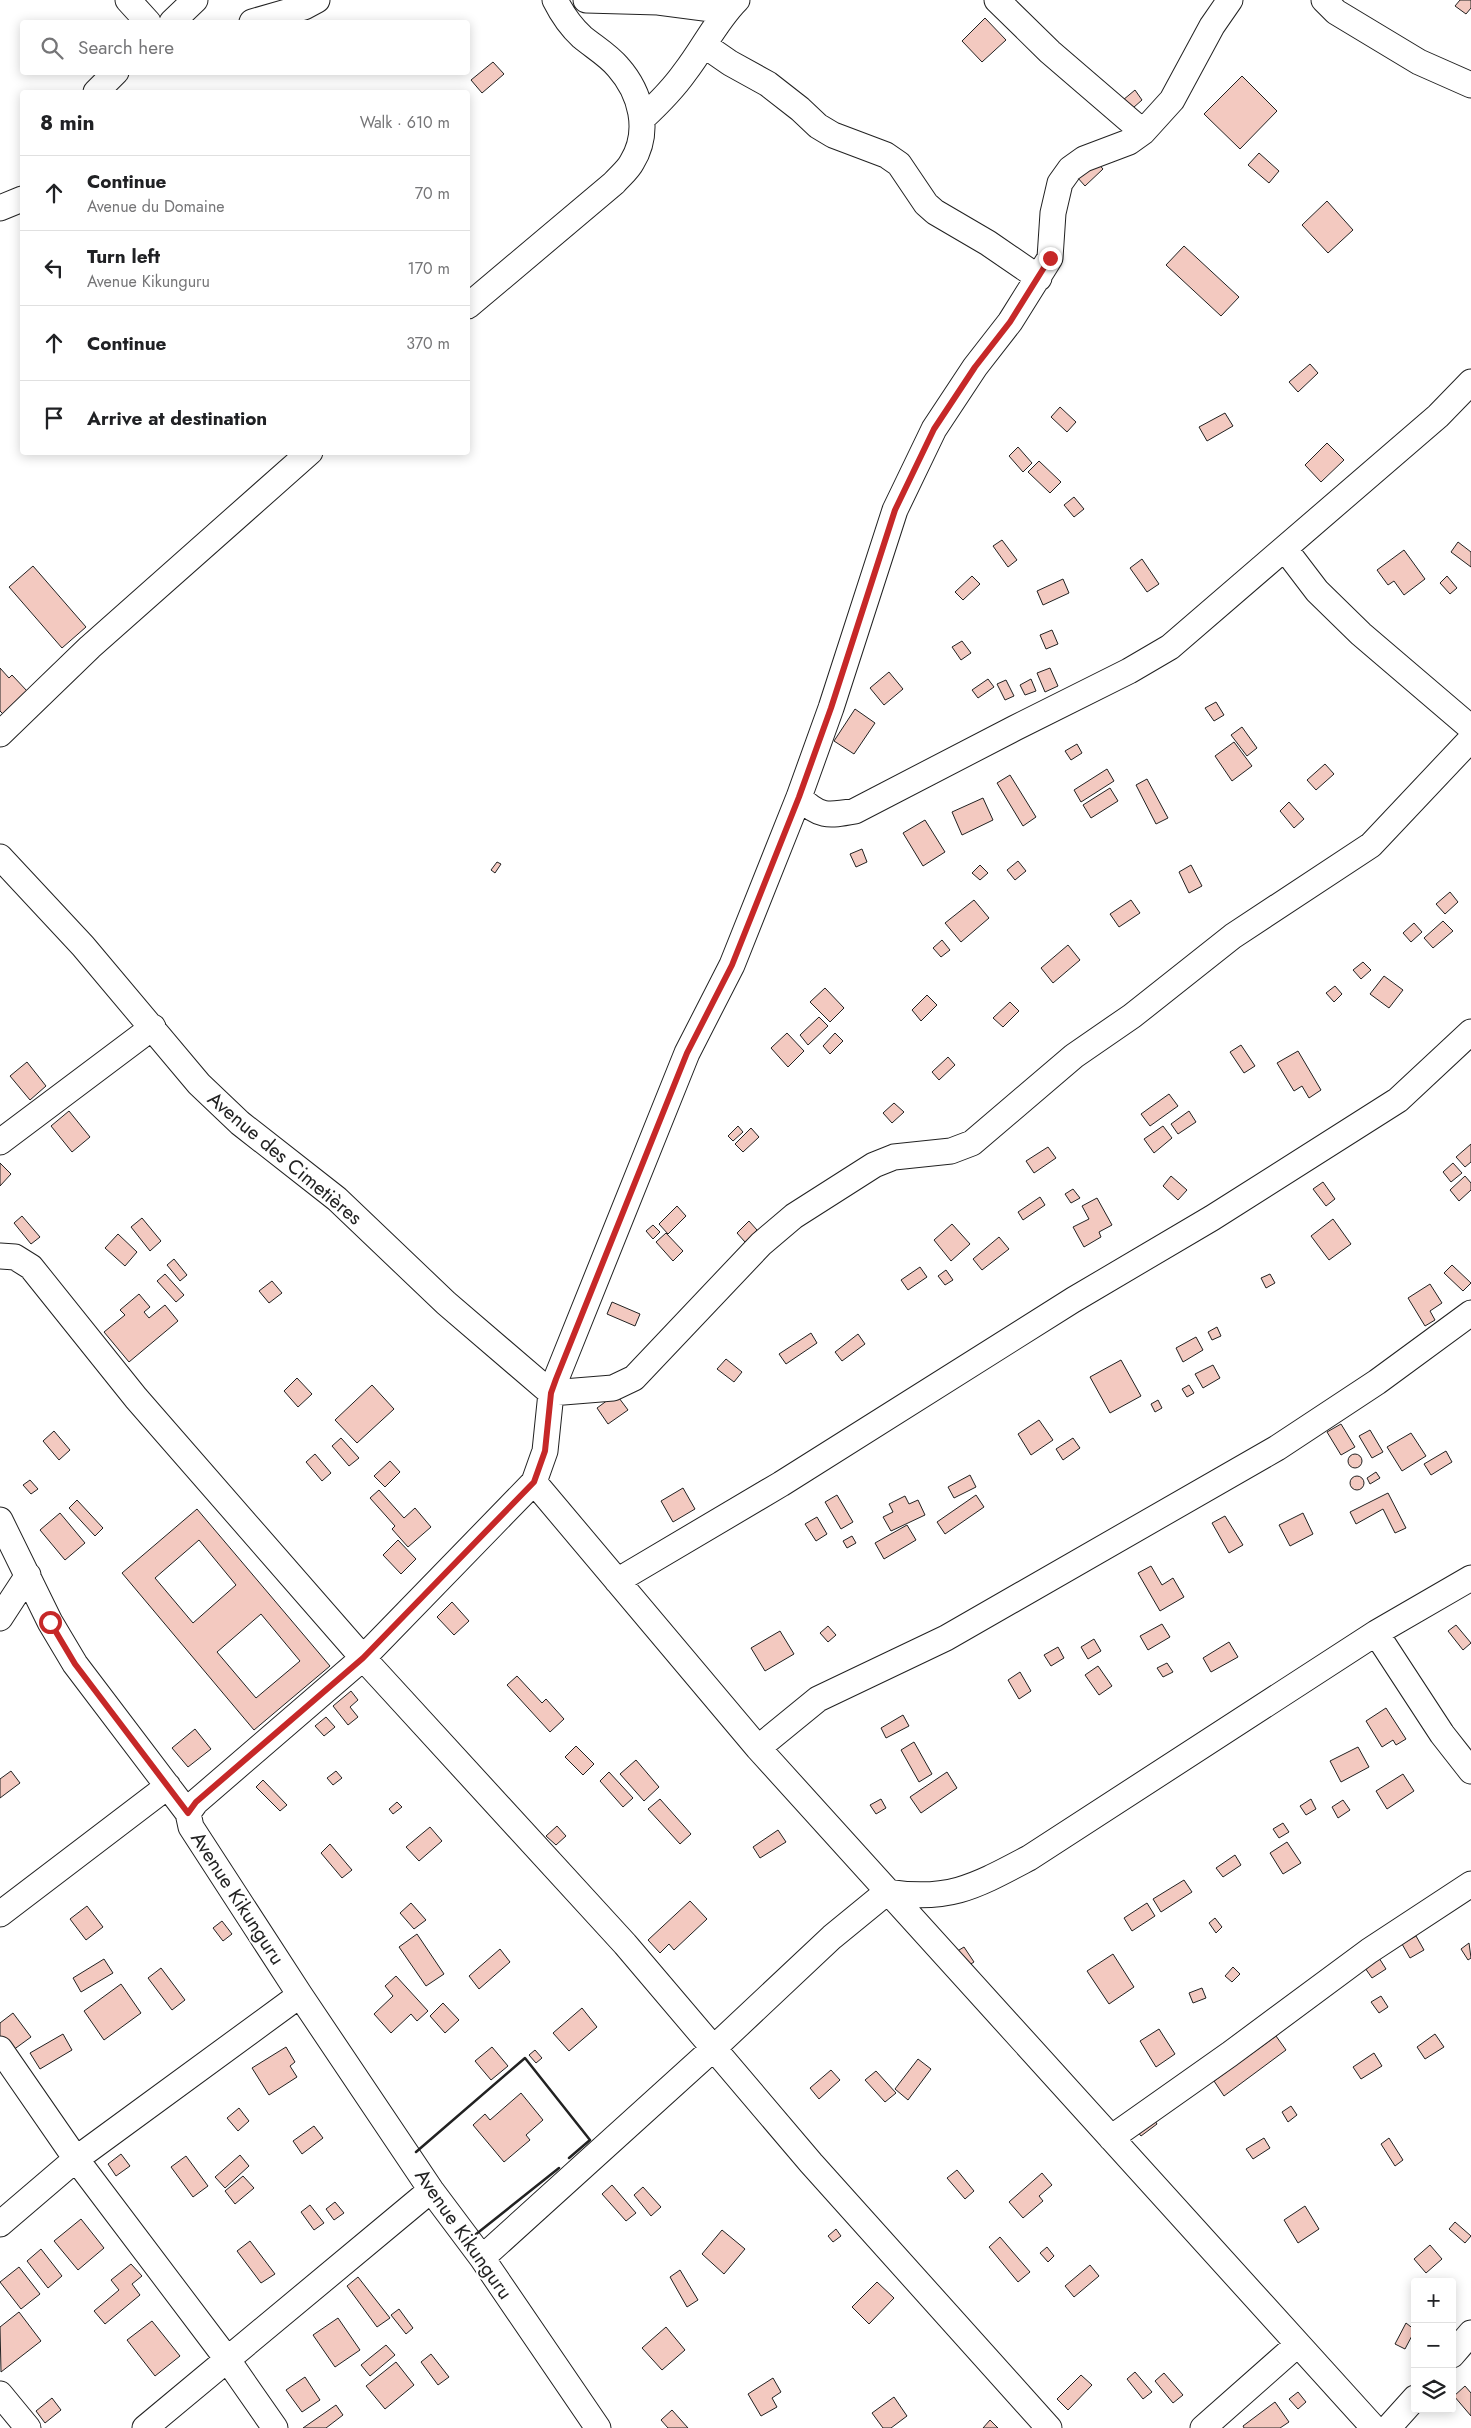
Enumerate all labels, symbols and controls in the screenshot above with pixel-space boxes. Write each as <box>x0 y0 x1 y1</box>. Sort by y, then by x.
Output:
search box <box>20 20 470 75</box>
icon: search <box>38 34 66 62</box>
text: Search here <box>78 34 174 61</box>
text: 8 min <box>40 108 95 138</box>
text: Walk · 610 m <box>360 111 450 134</box>
text: Continue <box>87 168 166 195</box>
icon: ahead <box>40 179 68 207</box>
text: 70 m <box>415 182 450 205</box>
text: Avenue du Domaine <box>87 195 225 218</box>
text: Turn left <box>87 243 160 270</box>
route end <box>1039 247 1062 270</box>
icon: left <box>40 254 68 282</box>
text: 170 m <box>408 257 450 280</box>
text: Avenue Kikunguru <box>87 270 210 293</box>
icon: ahead <box>40 329 68 357</box>
text: Continue <box>87 330 166 357</box>
text: 370 m <box>406 332 450 355</box>
icon: arrive <box>40 404 68 432</box>
text: Arrive at destination <box>87 405 267 432</box>
street label: Avenue des Cimetières <box>201 1085 368 1232</box>
route start <box>39 1611 62 1634</box>
street label: Avenue Kikunguru <box>184 1826 292 1971</box>
street label: Avenue Kikunguru <box>408 2163 520 2306</box>
map controls <box>1411 2278 1456 2413</box>
button: + <box>1411 2278 1456 2323</box>
button: − <box>1411 2323 1456 2368</box>
button: layers <box>1411 2368 1456 2413</box>

